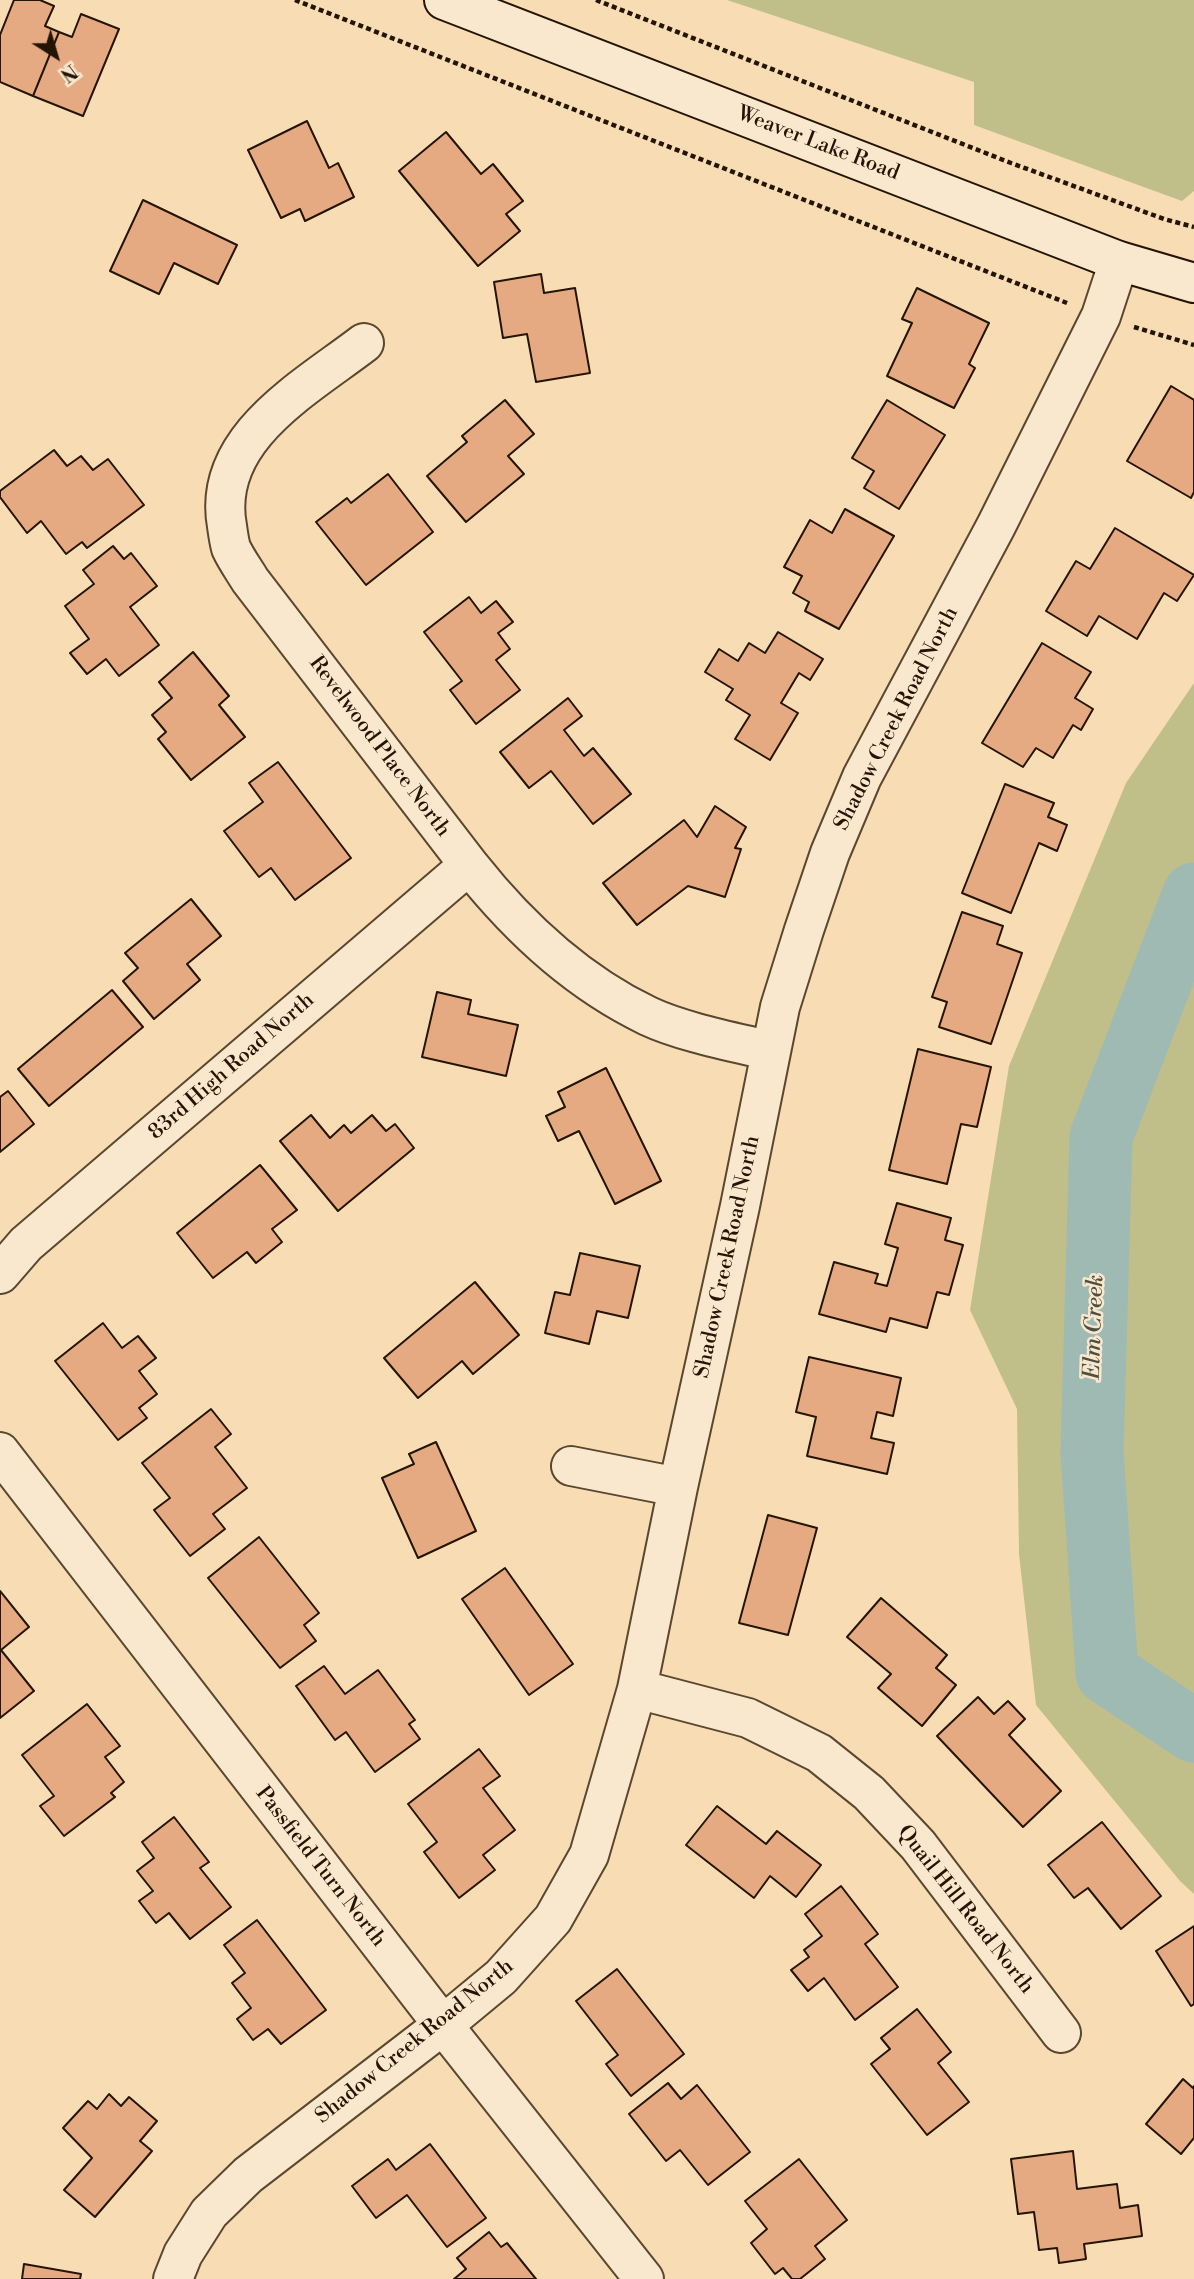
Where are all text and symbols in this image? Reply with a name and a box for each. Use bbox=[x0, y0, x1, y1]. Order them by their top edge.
north arrow bbox=[21, 21, 91, 91]
text: N bbox=[55, 59, 82, 87]
street label: Weaver Lake Road bbox=[733, 101, 903, 187]
street label: Shadow Creek Road North bbox=[830, 603, 964, 835]
street label: Revelwood Place North bbox=[303, 652, 455, 842]
street label: 83rd High Road North bbox=[144, 988, 320, 1146]
street label: Shadow Creek Road North bbox=[690, 1133, 766, 1381]
water label: Elm Creek bbox=[1079, 1274, 1111, 1380]
street label: Passfield Turn North bbox=[250, 1782, 390, 1952]
street label: Quail Hill Road North bbox=[891, 1821, 1039, 1999]
street label: Shadow Creek Road North bbox=[311, 1954, 519, 2130]

